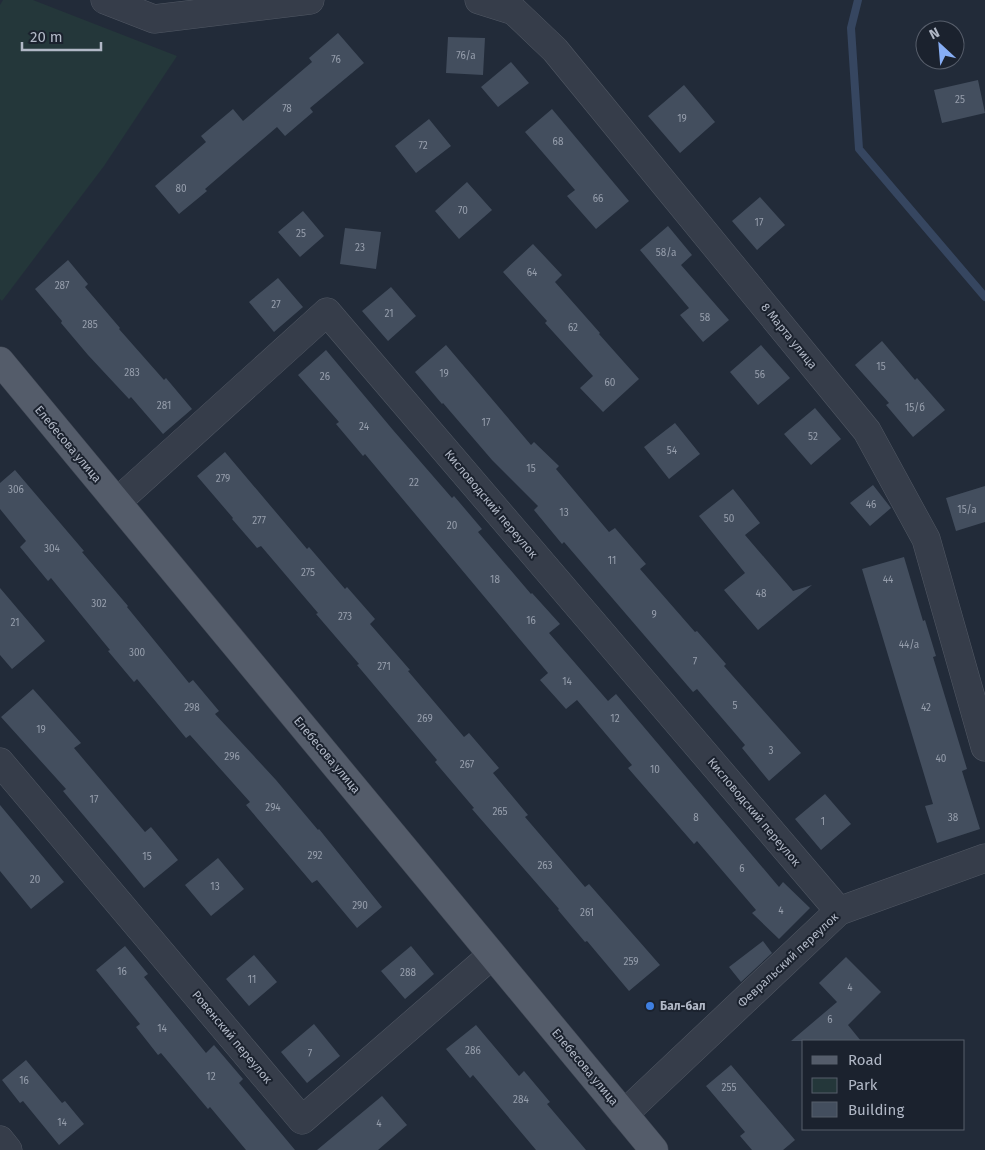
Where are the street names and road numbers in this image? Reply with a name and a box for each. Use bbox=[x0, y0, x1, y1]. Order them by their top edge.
street label: 8 Марта улица bbox=[758, 300, 820, 372]
street label: Елебесова улица bbox=[32, 403, 104, 485]
street label: Кисловодский переулок bbox=[442, 447, 541, 562]
street label: Елебесова улица bbox=[291, 714, 363, 796]
street label: Кисловодский переулок bbox=[705, 755, 804, 870]
street label: Февральский переулок bbox=[735, 909, 842, 1010]
street label: Ровенский переулок bbox=[189, 988, 275, 1087]
street label: Елебесова улица bbox=[549, 1026, 621, 1108]

